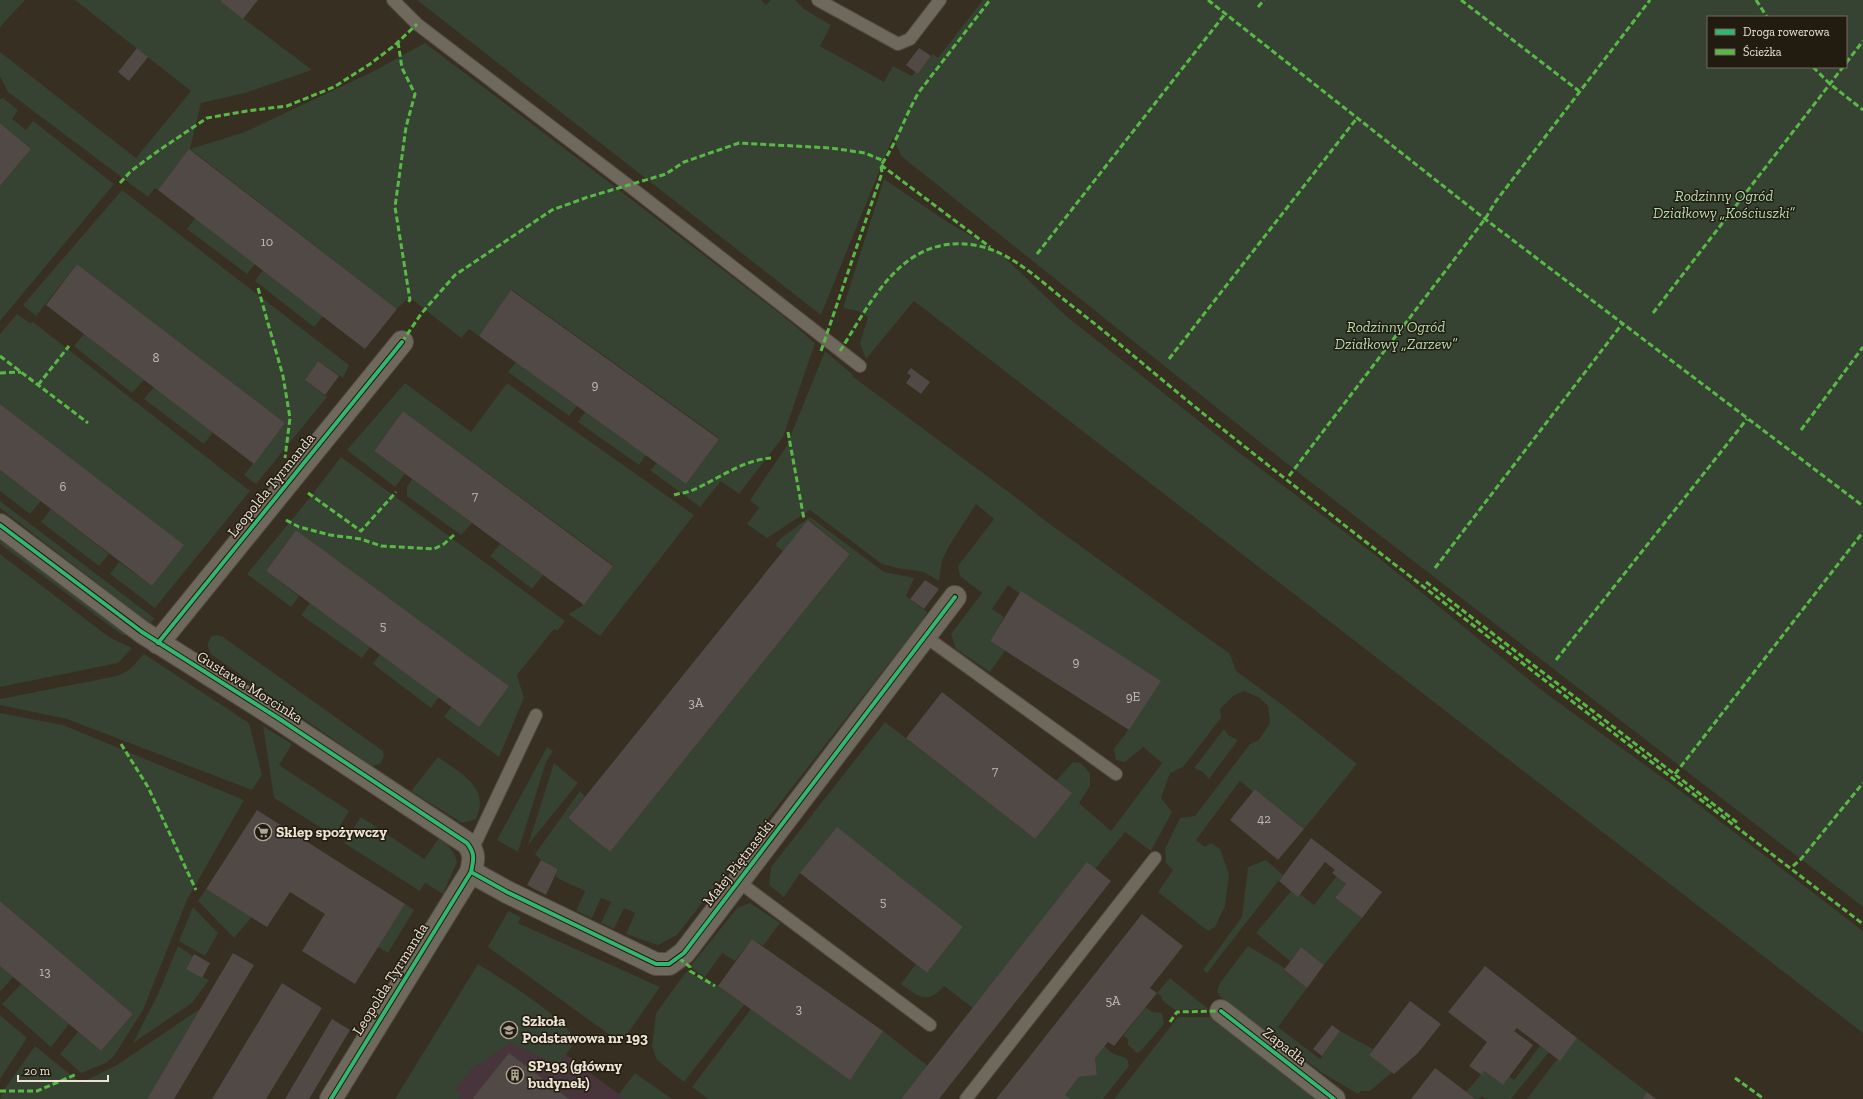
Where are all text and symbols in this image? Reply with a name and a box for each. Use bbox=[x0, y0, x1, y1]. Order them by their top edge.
legend bbox=[1707, 16, 1847, 68]
text: Droga rowerowa bbox=[1743, 25, 1830, 39]
text: Ścieżka bbox=[1743, 44, 1782, 59]
park label: Rodzinny Ogród Działkowy „Kościuszki” bbox=[1653, 187, 1796, 222]
house number: 10 bbox=[261, 234, 273, 249]
park label: Rodzinny Ogród Działkowy „Zarzew” bbox=[1335, 318, 1458, 353]
house number: 8 bbox=[153, 350, 160, 365]
house number: 9 bbox=[592, 377, 599, 392]
street label: Leopolda Tyrmanda bbox=[224, 429, 318, 541]
house number: 6 bbox=[60, 479, 67, 494]
house number: 7 bbox=[472, 488, 478, 503]
house number: 5 bbox=[380, 618, 387, 633]
street label: Gustawa Morcinka bbox=[194, 647, 306, 727]
house number: 9 bbox=[1073, 654, 1080, 669]
house number: 9E bbox=[1126, 689, 1141, 704]
house number: 3A bbox=[689, 695, 704, 710]
house number: 7 bbox=[992, 763, 998, 778]
house number: 42 bbox=[1257, 811, 1271, 826]
street label: Małej Piętnastki bbox=[699, 816, 777, 910]
supermarket icon: Sklep spożywczy bbox=[253, 822, 273, 842]
place label: Sklep spożywczy bbox=[276, 823, 387, 841]
house number: 5 bbox=[880, 894, 887, 909]
street label: Leopolda Tyrmanda bbox=[348, 920, 432, 1038]
house number: 13 bbox=[39, 964, 51, 979]
house number: 5A bbox=[1105, 993, 1121, 1008]
house number: 3 bbox=[796, 1001, 802, 1016]
place label: Szkoła Podstawowa nr 193 bbox=[522, 1012, 648, 1047]
school or university icon: Szkoła Podstawowa nr 193 bbox=[499, 1020, 519, 1040]
street label: Zapadła bbox=[1259, 1023, 1311, 1069]
scale bar bbox=[18, 1057, 108, 1083]
place label: SP193 (główny budynek) bbox=[527, 1057, 622, 1092]
text: 20 m bbox=[24, 1064, 51, 1078]
building icon: SP193 (główny budynek) bbox=[505, 1065, 525, 1085]

